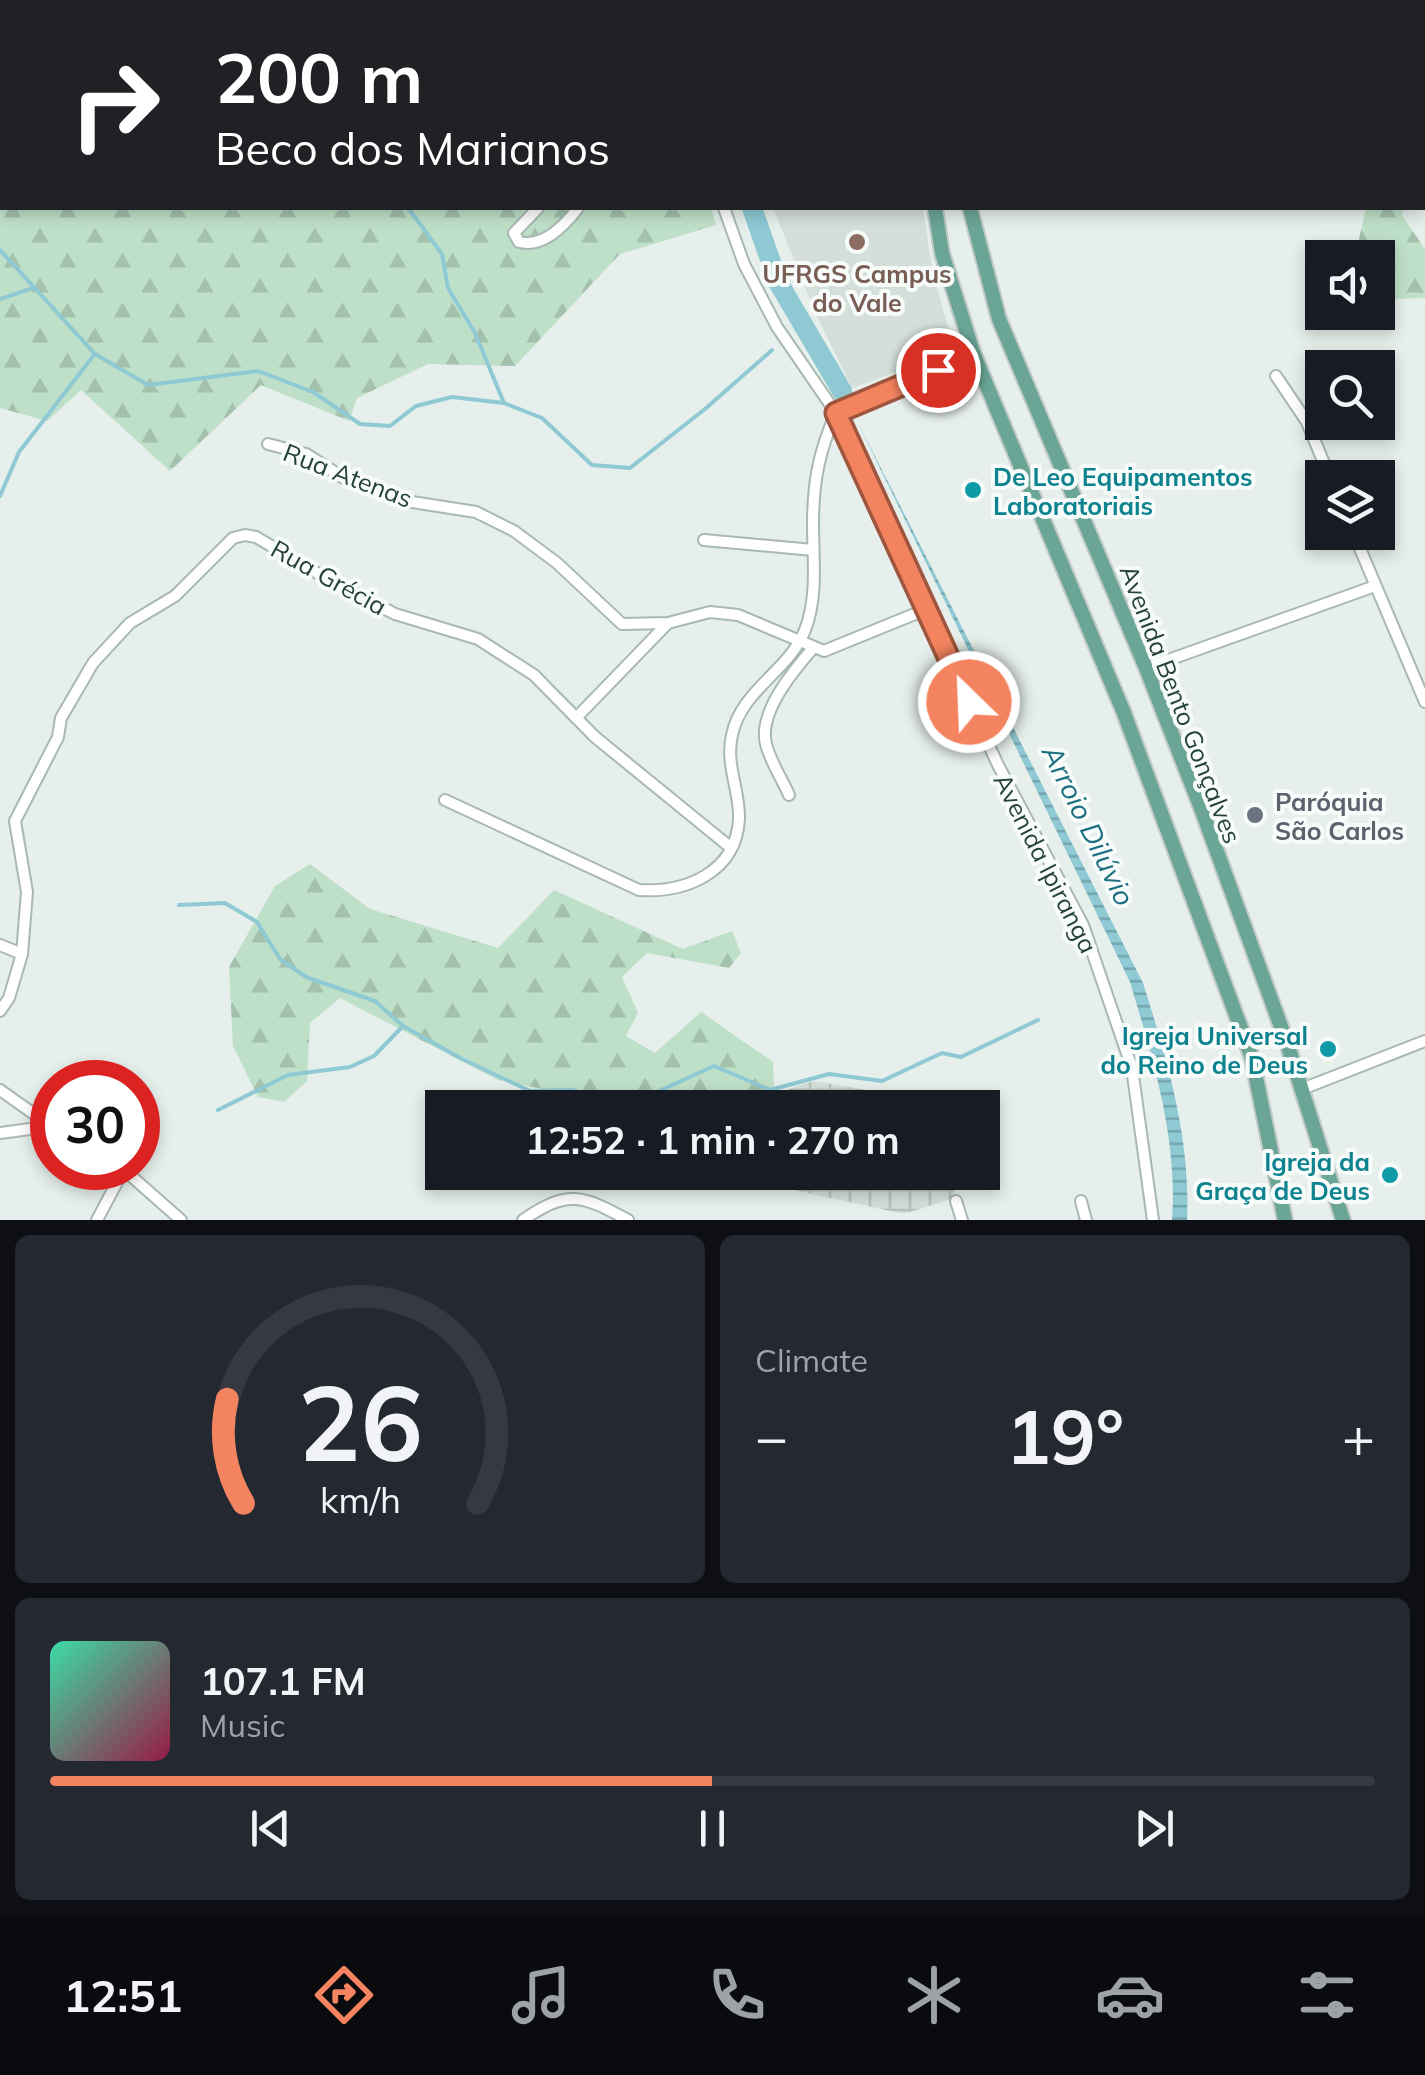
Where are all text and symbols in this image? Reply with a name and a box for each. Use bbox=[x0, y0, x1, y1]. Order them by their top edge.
text: 200 m bbox=[215, 33, 423, 121]
icon: right bbox=[50, 40, 180, 170]
text: Beco dos Marianos bbox=[215, 120, 610, 176]
marker: UFRGS Campus do Vale bbox=[846, 231, 868, 253]
map controls bbox=[1305, 240, 1395, 550]
button: sound bbox=[1305, 240, 1395, 330]
place label: UFRGS Campus do Vale bbox=[762, 258, 952, 318]
pin bbox=[896, 328, 981, 413]
icon: arrive bbox=[911, 343, 966, 398]
button: search bbox=[1305, 350, 1395, 440]
street label: Rua Atenas bbox=[279, 436, 417, 514]
button: layers bbox=[1305, 460, 1395, 550]
place label: De Leo Equipamentos Laboratoriais bbox=[993, 461, 1252, 521]
marker: De Leo Equipamentos Laboratoriais bbox=[962, 479, 984, 501]
street label: Rua Grécia bbox=[266, 533, 392, 621]
street label: Avenida Bento Gonçalves bbox=[1114, 560, 1248, 848]
position arrow bbox=[917, 650, 1021, 754]
water label: Arroio Dilúvio bbox=[1035, 738, 1143, 911]
street label: Avenida Ipiranga bbox=[987, 768, 1105, 958]
place label: Paróquia São Carlos bbox=[1275, 786, 1404, 846]
marker: Paróquia São Carlos bbox=[1244, 804, 1266, 826]
place label: Igreja Universal do Reino de Deus bbox=[1100, 1020, 1308, 1080]
marker: Igreja Universal do Reino de Deus bbox=[1317, 1038, 1339, 1060]
speed limit sign: 30 bbox=[30, 1060, 160, 1190]
text: 12:52 · 1 min · 270 m bbox=[525, 1116, 900, 1164]
place label: Igreja da Graça de Deus bbox=[1195, 1146, 1370, 1206]
marker: Igreja da Graça de Deus bbox=[1379, 1164, 1401, 1186]
text: Climate bbox=[755, 1340, 868, 1380]
text: 26 bbox=[298, 1356, 422, 1487]
text: 19° bbox=[1006, 1389, 1124, 1483]
text: − bbox=[755, 1402, 788, 1471]
text: + bbox=[1342, 1402, 1375, 1471]
text: km/h bbox=[320, 1477, 400, 1522]
text: 107.1 FM bbox=[200, 1657, 366, 1705]
text: Music bbox=[200, 1705, 285, 1745]
icon: previous bbox=[243, 1801, 298, 1856]
icon: pause bbox=[685, 1801, 740, 1856]
icon: next bbox=[1127, 1801, 1182, 1856]
icon: directions bbox=[309, 1960, 379, 2030]
icon: music bbox=[506, 1960, 576, 2030]
icon: phone bbox=[702, 1960, 772, 2030]
icon: climate bbox=[899, 1960, 969, 2030]
icon: car bbox=[1095, 1960, 1165, 2030]
icon: filters bbox=[1292, 1960, 1362, 2030]
text: 12:51 bbox=[63, 1967, 182, 2023]

